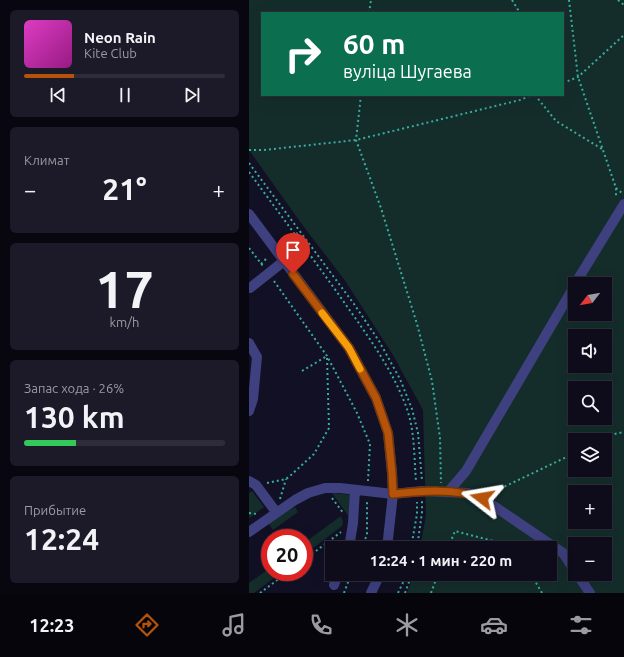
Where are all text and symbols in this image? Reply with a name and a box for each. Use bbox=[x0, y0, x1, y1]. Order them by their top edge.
icon: right bbox=[277, 28, 329, 80]
text: 60 m bbox=[343, 28, 405, 59]
text: Neon Rain bbox=[84, 29, 156, 46]
text: Kite Club bbox=[84, 46, 137, 60]
text: вуліца Шугаева bbox=[343, 61, 472, 81]
icon: previous bbox=[47, 84, 69, 106]
icon: pause bbox=[114, 84, 136, 106]
icon: next bbox=[181, 84, 203, 106]
text: Климат bbox=[24, 153, 69, 167]
text: 21° bbox=[102, 172, 147, 206]
text: − bbox=[24, 177, 36, 202]
text: + bbox=[213, 177, 225, 202]
pin bbox=[276, 233, 310, 274]
icon: arrive bbox=[282, 239, 304, 261]
text: 17 bbox=[95, 260, 154, 318]
north arrow bbox=[568, 277, 612, 321]
map controls bbox=[568, 277, 612, 581]
text: km/h bbox=[109, 315, 140, 329]
button: sound bbox=[568, 329, 612, 373]
text: Запас хода · 26% bbox=[24, 381, 124, 395]
button: search bbox=[568, 381, 612, 425]
text: 130 km bbox=[24, 400, 125, 434]
button: layers bbox=[568, 433, 612, 477]
position arrow bbox=[461, 477, 503, 519]
button: + bbox=[568, 485, 612, 529]
text: Прибытие bbox=[24, 503, 86, 517]
text: 12:24 bbox=[24, 522, 99, 556]
speed limit sign: 20 bbox=[261, 529, 313, 581]
button: − bbox=[568, 537, 612, 581]
text: 12:24 · 1 мин · 220 m bbox=[370, 552, 512, 569]
icon: directions bbox=[133, 611, 161, 639]
icon: music bbox=[220, 611, 248, 639]
icon: phone bbox=[307, 611, 335, 639]
icon: climate bbox=[393, 611, 421, 639]
icon: car bbox=[480, 611, 508, 639]
icon: filters bbox=[567, 611, 595, 639]
text: 12:23 bbox=[29, 615, 74, 635]

